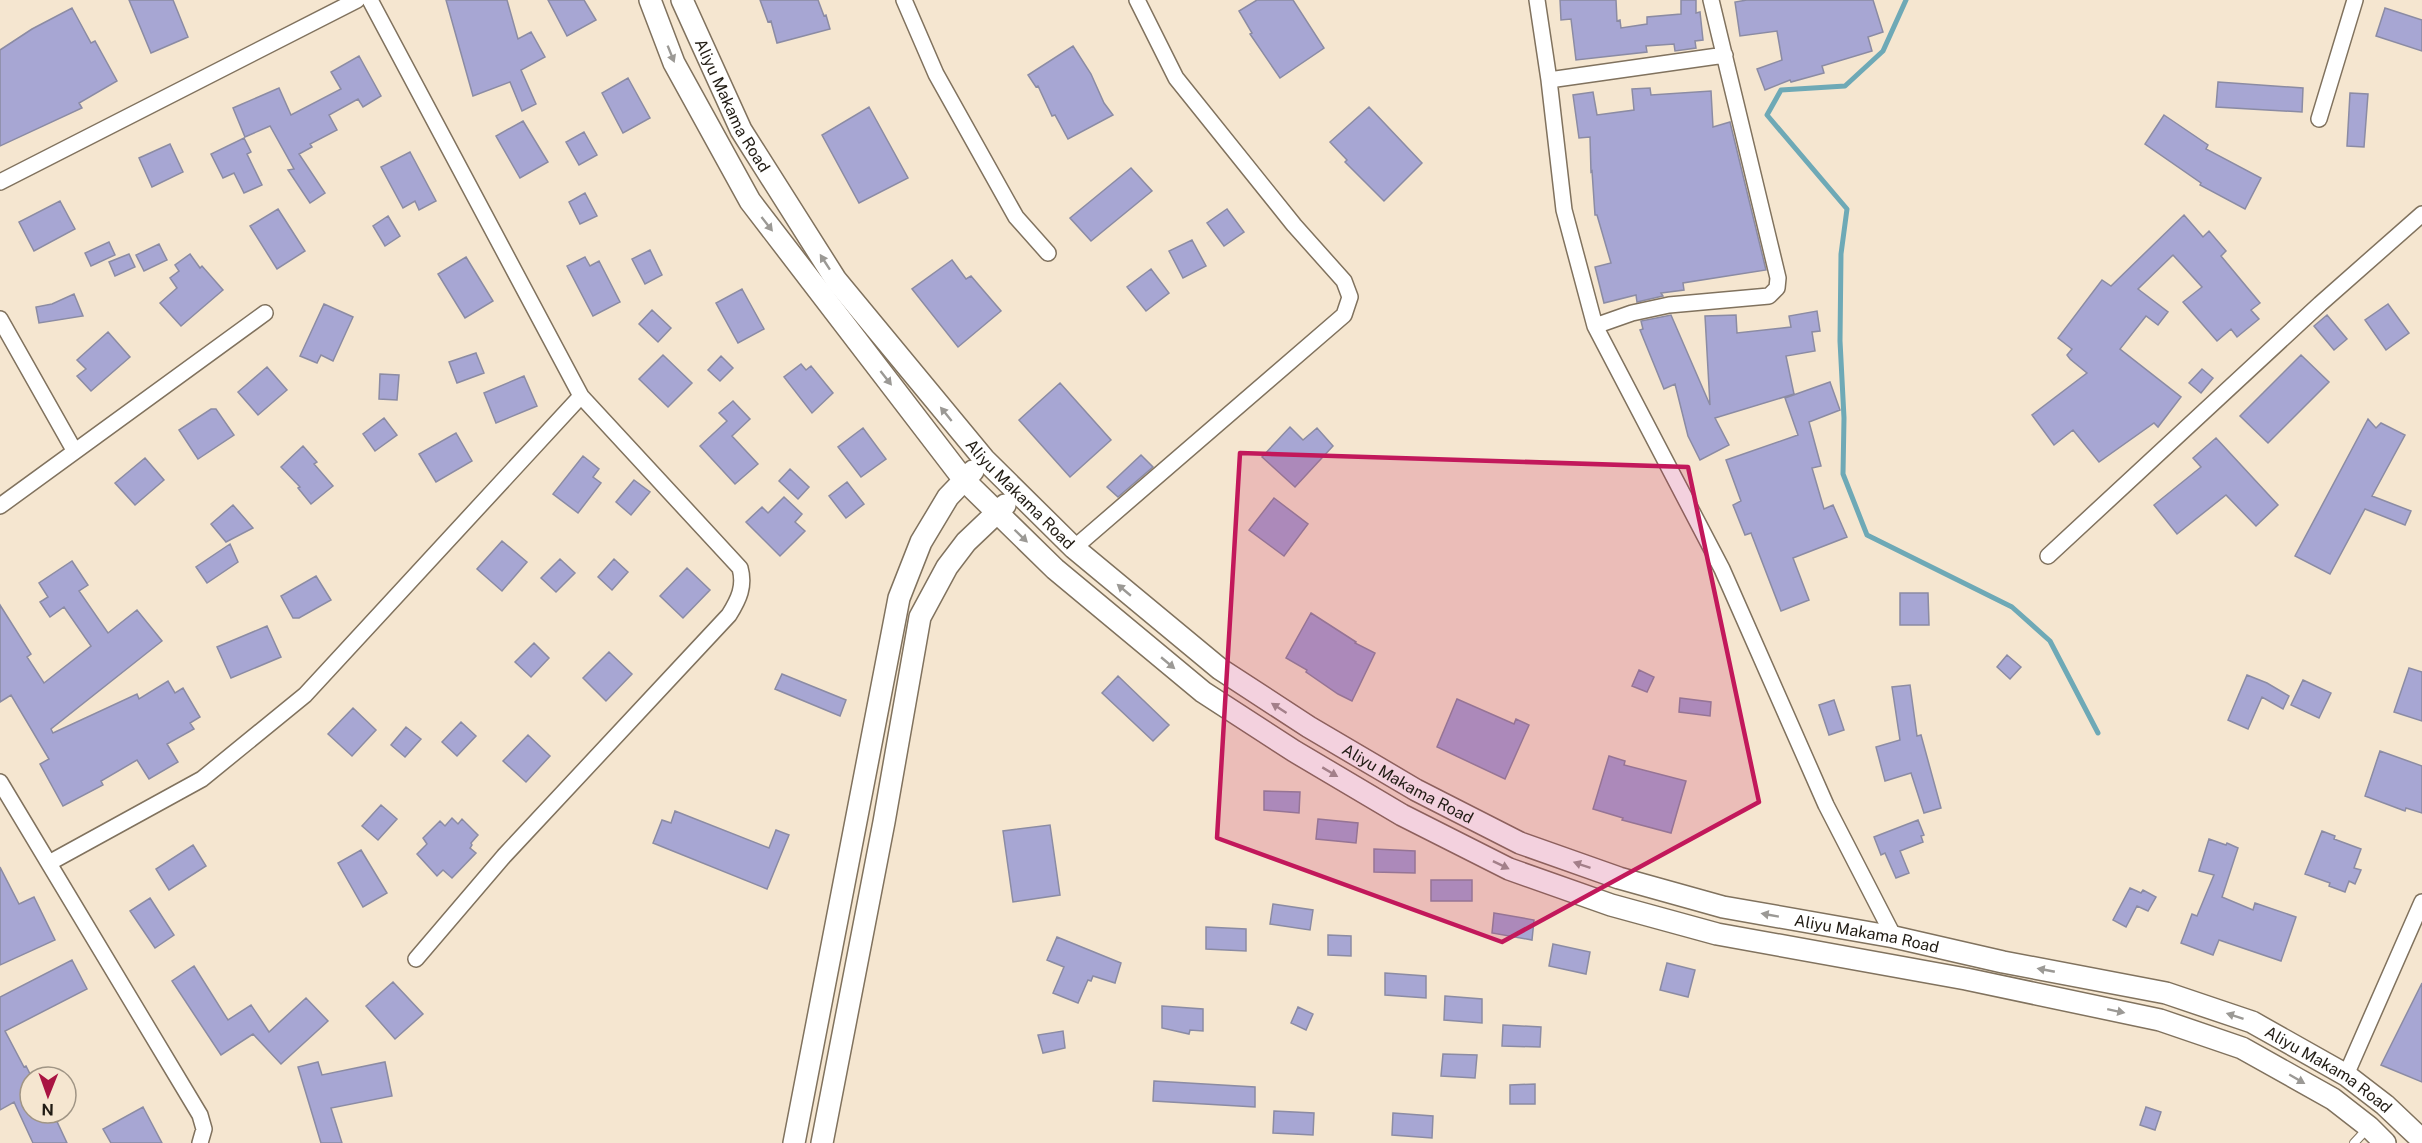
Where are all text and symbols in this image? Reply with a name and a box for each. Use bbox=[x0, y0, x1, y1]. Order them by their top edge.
street label: Aliyu Makama Road bbox=[691, 36, 774, 176]
one-way arrow bbox=[666, 46, 676, 64]
one-way arrow bbox=[761, 215, 773, 231]
one-way arrow bbox=[820, 254, 831, 270]
one-way arrow bbox=[879, 371, 891, 386]
one-way arrow bbox=[940, 406, 953, 422]
street label: Aliyu Makama Road bbox=[962, 435, 1078, 553]
one-way arrow bbox=[1013, 529, 1027, 543]
one-way arrow bbox=[1117, 584, 1132, 597]
one-way arrow bbox=[1160, 657, 1176, 670]
one-way arrow bbox=[1271, 702, 1288, 713]
street label: Aliyu Makama Road bbox=[1339, 740, 1477, 828]
one-way arrow bbox=[1322, 767, 1338, 778]
one-way arrow bbox=[1573, 859, 1591, 869]
one-way arrow bbox=[1492, 860, 1510, 870]
one-way arrow bbox=[1761, 910, 1780, 919]
street label: Aliyu Makama Road bbox=[1793, 911, 1941, 957]
one-way arrow bbox=[2036, 965, 2055, 974]
one-way arrow bbox=[2106, 1007, 2125, 1017]
one-way arrow bbox=[2226, 1011, 2244, 1020]
street label: Aliyu Makama Road bbox=[2261, 1022, 2396, 1117]
north arrow bbox=[18, 1065, 78, 1125]
one-way arrow bbox=[2289, 1074, 2306, 1084]
text: N bbox=[41, 1100, 54, 1119]

